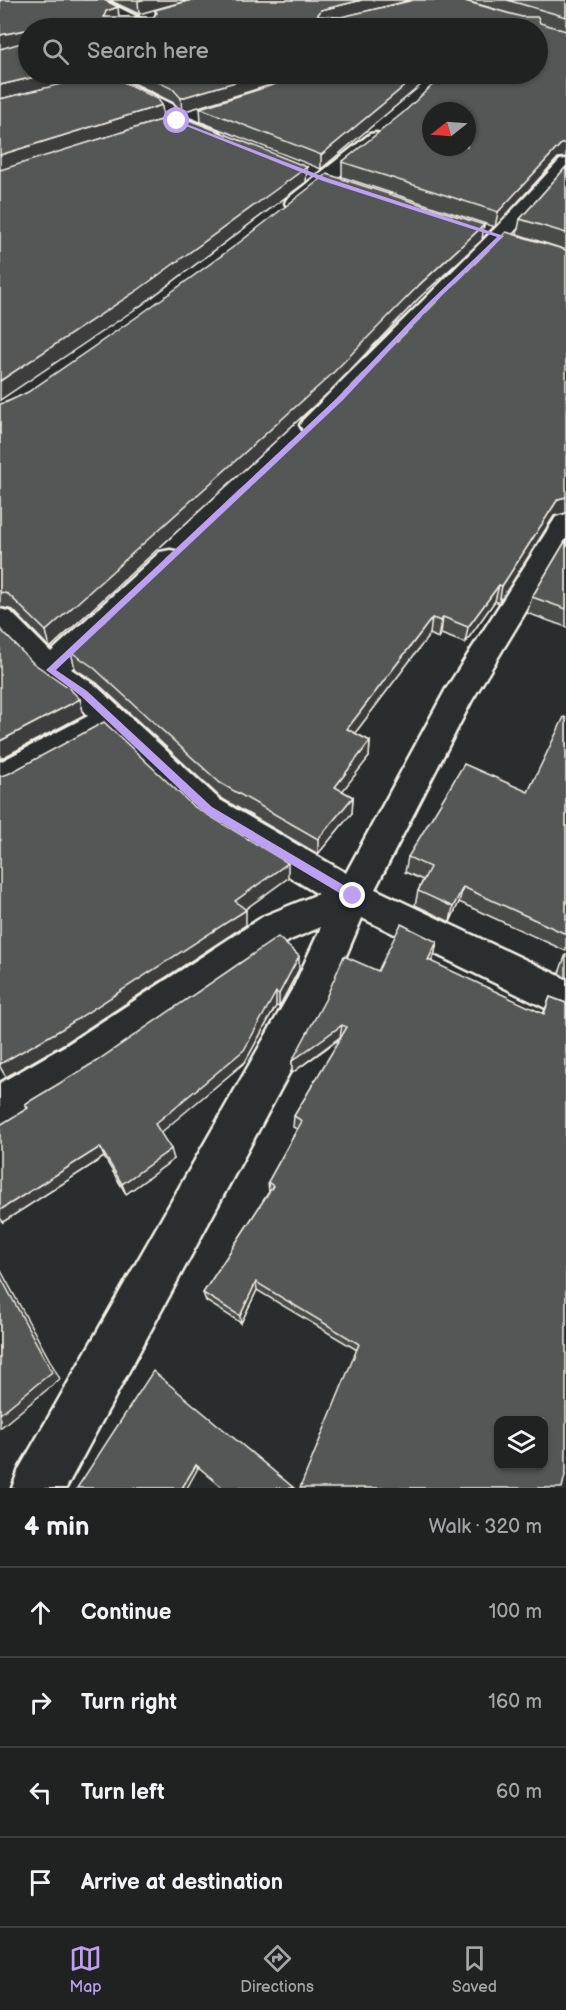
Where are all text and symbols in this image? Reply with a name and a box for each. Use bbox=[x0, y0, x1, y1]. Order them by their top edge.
search box bbox=[18, 18, 548, 84]
icon: search bbox=[39, 35, 72, 68]
text: Search here bbox=[87, 38, 209, 65]
north arrow bbox=[422, 102, 476, 156]
route start bbox=[163, 107, 189, 133]
route end bbox=[339, 882, 365, 908]
map controls bbox=[494, 1416, 548, 1470]
button: layers bbox=[494, 1416, 548, 1470]
text: 4 min bbox=[24, 1512, 89, 1543]
text: Walk · 320 m bbox=[428, 1515, 542, 1539]
icon: ahead bbox=[24, 1596, 57, 1629]
text: Continue bbox=[81, 1599, 171, 1626]
text: 100 m bbox=[489, 1600, 542, 1624]
icon: right bbox=[24, 1686, 57, 1719]
text: Turn right bbox=[81, 1689, 177, 1716]
text: 160 m bbox=[488, 1690, 542, 1714]
icon: left bbox=[24, 1776, 57, 1809]
text: Turn left bbox=[81, 1779, 165, 1806]
text: 60 m bbox=[496, 1780, 542, 1804]
icon: arrive bbox=[24, 1866, 57, 1899]
text: Arrive at destination bbox=[81, 1869, 283, 1896]
tab: Map bbox=[69, 1942, 102, 1997]
tab: Directions bbox=[240, 1942, 314, 1997]
tab: Saved bbox=[452, 1942, 497, 1997]

